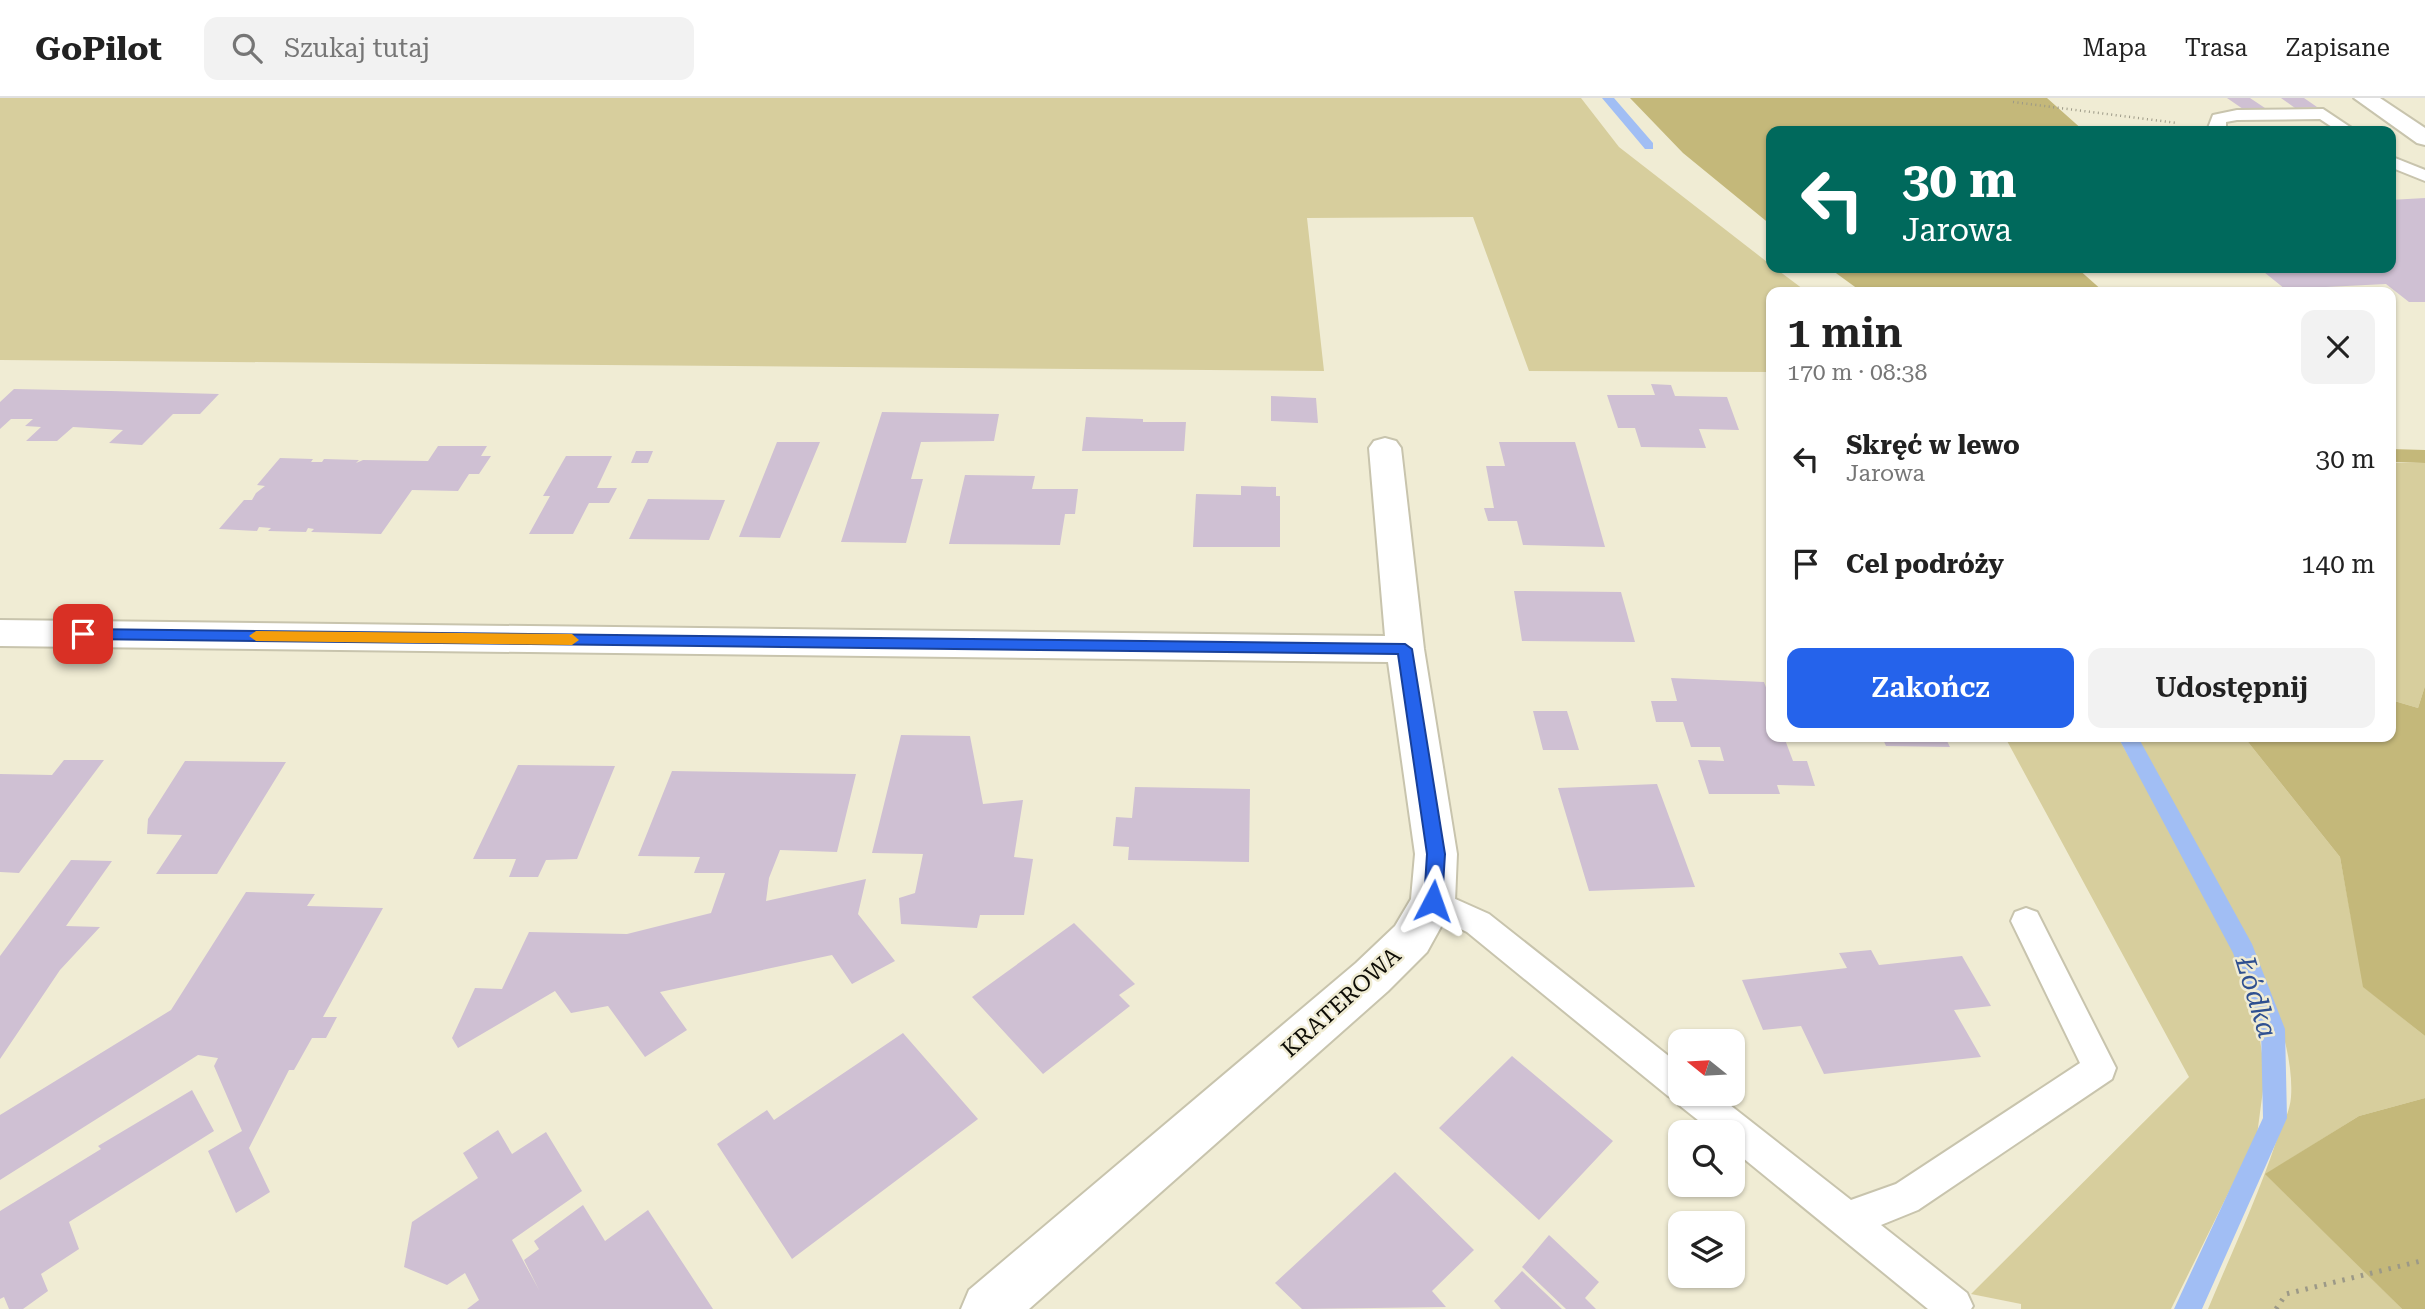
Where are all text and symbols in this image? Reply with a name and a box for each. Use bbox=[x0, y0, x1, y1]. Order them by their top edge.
search box bbox=[204, 17, 694, 80]
text: GoPilot bbox=[35, 29, 162, 68]
icon: search bbox=[228, 29, 266, 67]
text: Szukaj tutaj bbox=[284, 33, 430, 63]
text: Mapa bbox=[2083, 34, 2147, 62]
text: Trasa bbox=[2185, 34, 2247, 62]
text: Zapisane bbox=[2285, 34, 2390, 62]
text: 30 m bbox=[1902, 152, 2017, 209]
icon: left bbox=[1787, 154, 1878, 245]
text: Jarowa bbox=[1902, 211, 2012, 249]
text: 1 min bbox=[1787, 308, 1903, 357]
button: close bbox=[2301, 310, 2375, 384]
text: 170 m · 08:38 bbox=[1787, 359, 1927, 386]
text: Skręć w lewo bbox=[1846, 430, 2020, 460]
icon: left bbox=[1787, 440, 1825, 478]
text: 30 m bbox=[2316, 444, 2375, 474]
text: Jarowa bbox=[1846, 460, 1925, 487]
icon: arrive bbox=[1787, 545, 1825, 583]
text: Cel podróży bbox=[1846, 549, 2004, 579]
text: 140 m bbox=[2301, 549, 2375, 579]
pin bbox=[53, 604, 113, 664]
icon: arrive bbox=[64, 615, 102, 653]
button: Zakończ bbox=[1787, 648, 2074, 728]
button: Udostępnij bbox=[2088, 648, 2375, 728]
position arrow bbox=[1396, 864, 1470, 938]
street label: KRATEROWA bbox=[1276, 942, 1406, 1063]
water label: Łódka bbox=[2228, 951, 2285, 1042]
north arrow bbox=[1668, 1029, 1745, 1106]
map controls bbox=[1668, 1029, 1745, 1288]
button: search bbox=[1668, 1120, 1745, 1197]
button: layers bbox=[1668, 1211, 1745, 1288]

